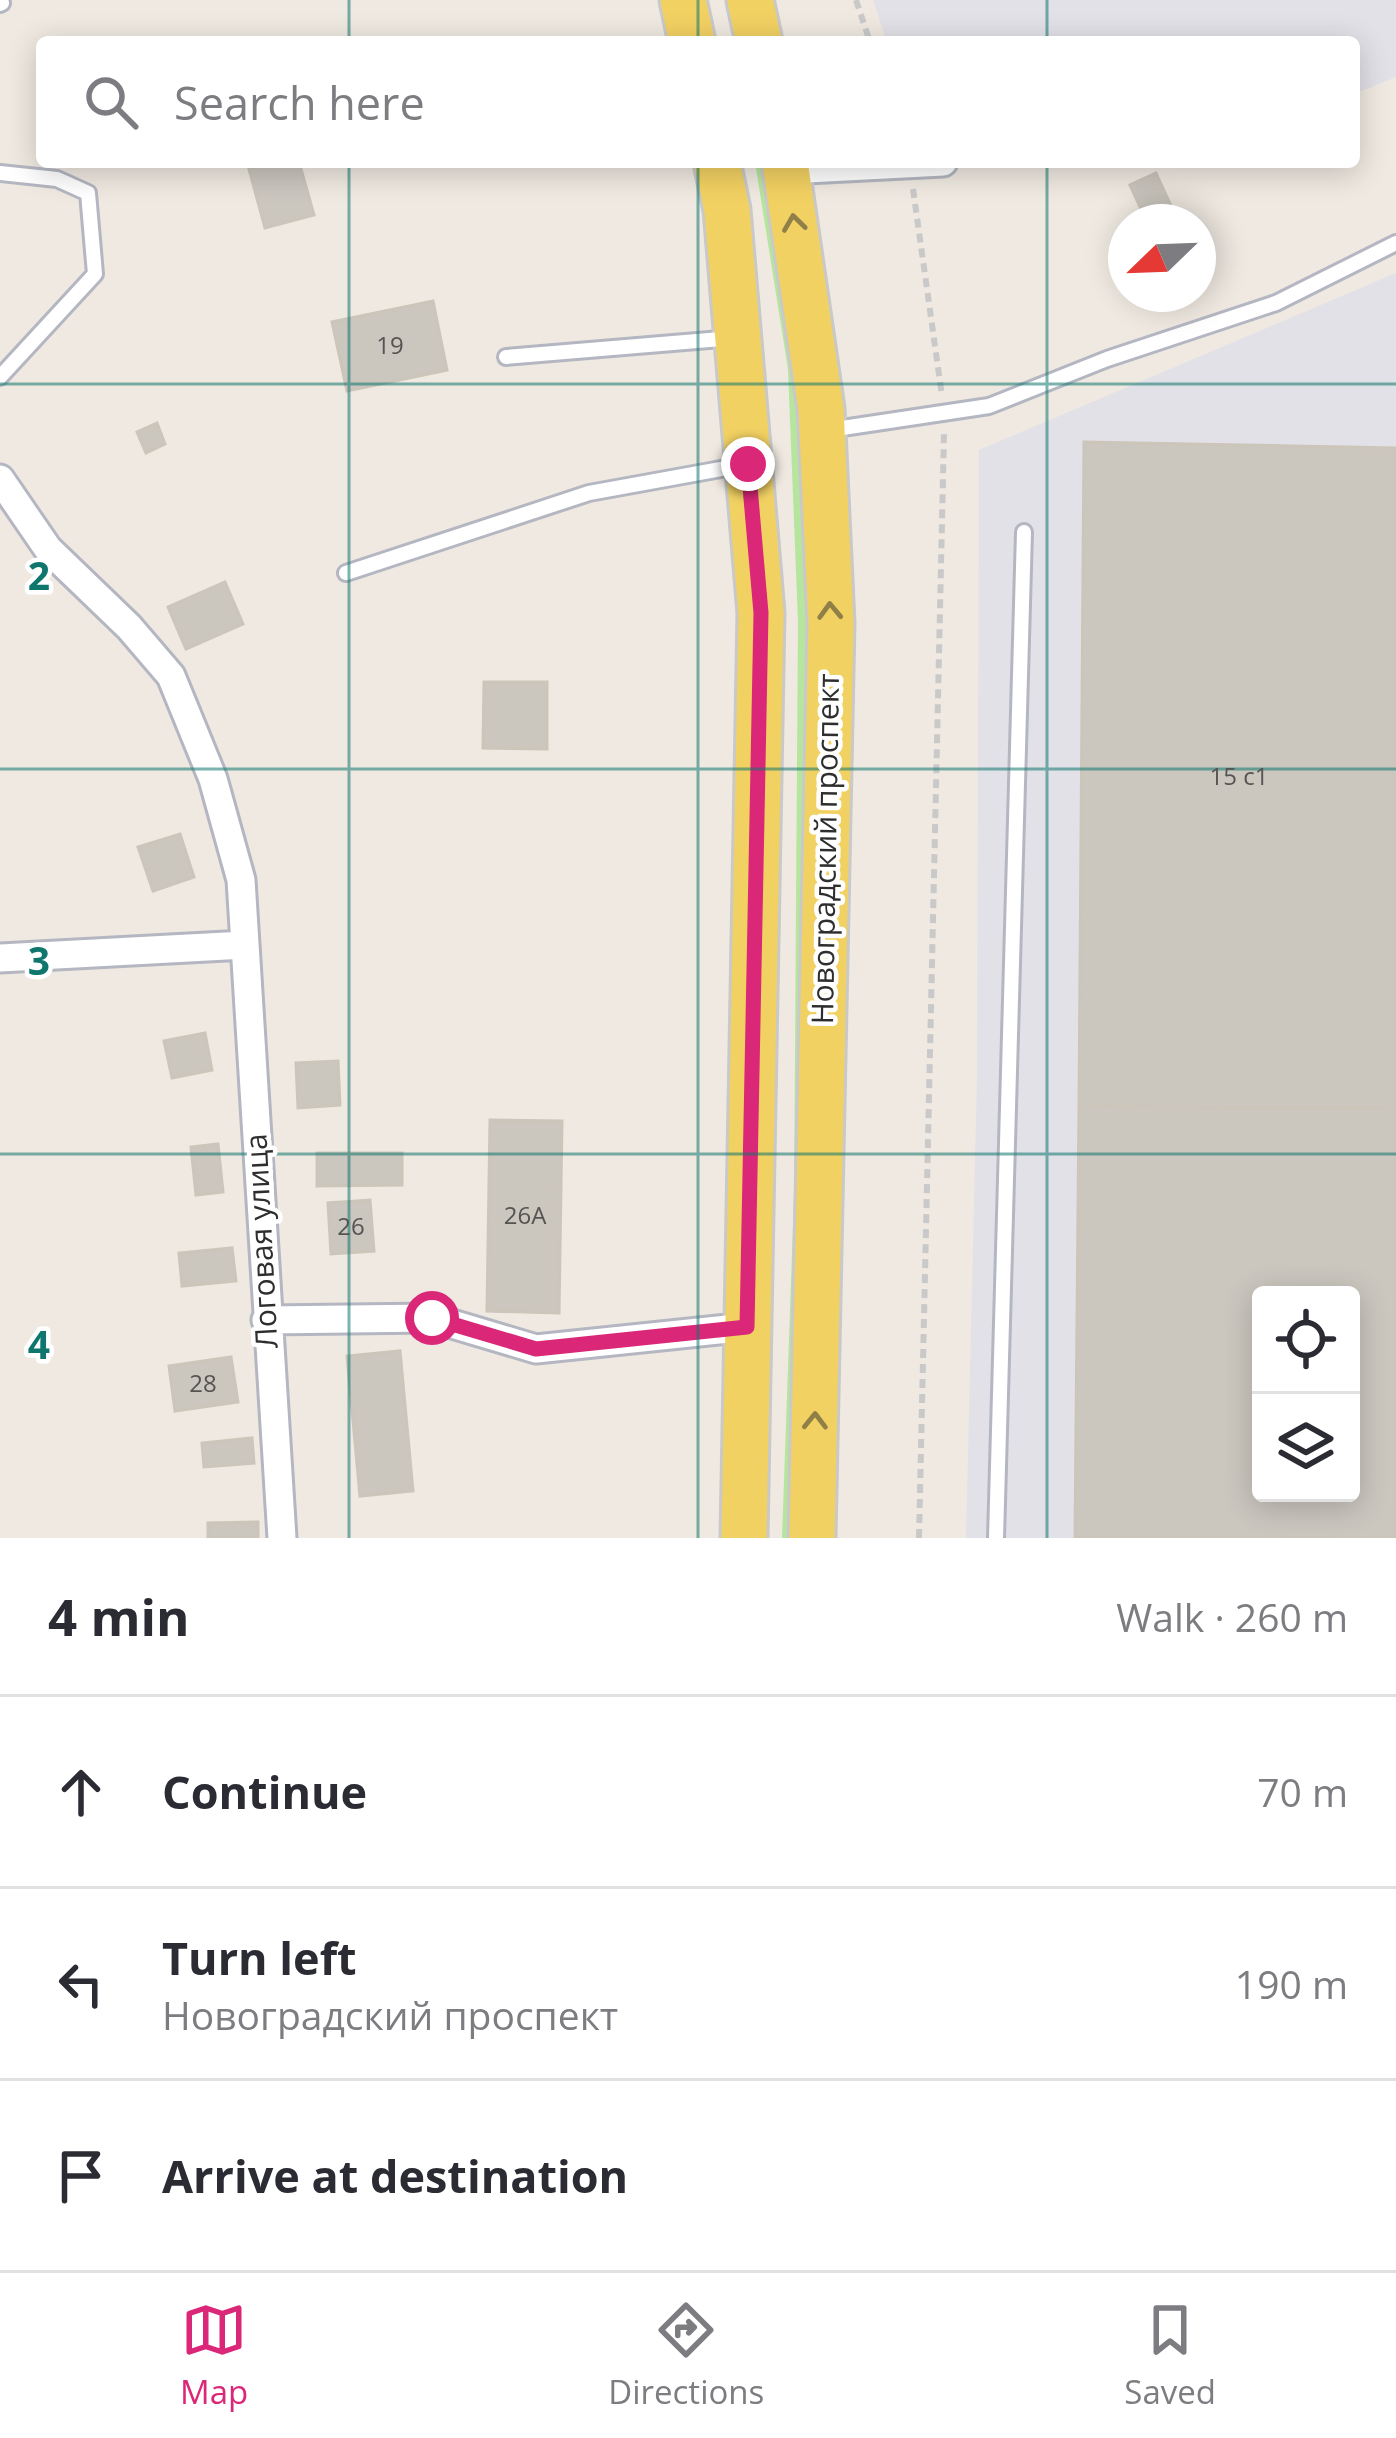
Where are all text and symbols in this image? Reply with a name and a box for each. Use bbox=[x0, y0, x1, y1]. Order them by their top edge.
search box bbox=[36, 36, 1360, 168]
icon: search bbox=[78, 69, 144, 135]
text: Search here bbox=[174, 72, 425, 133]
north arrow bbox=[1108, 204, 1216, 312]
one-way arrow bbox=[782, 214, 808, 233]
house number: 19 bbox=[376, 328, 404, 361]
route end bbox=[721, 437, 775, 491]
text: 2 bbox=[28, 548, 50, 601]
one-way arrow bbox=[817, 601, 843, 620]
street label: Новоградский проспект bbox=[801, 673, 848, 1025]
house number: 15 с1 bbox=[1210, 759, 1268, 792]
text: 3 bbox=[28, 933, 50, 986]
street label: Логовая улица bbox=[234, 1133, 287, 1350]
house number: 26А bbox=[504, 1198, 547, 1231]
house number: 26 bbox=[337, 1209, 365, 1242]
map controls bbox=[1252, 1286, 1360, 1502]
button: locate bbox=[1252, 1286, 1360, 1394]
route start bbox=[405, 1291, 459, 1345]
text: 4 bbox=[28, 1317, 50, 1370]
house number: 28 bbox=[189, 1366, 217, 1399]
button: layers bbox=[1252, 1394, 1360, 1502]
one-way arrow bbox=[801, 1411, 827, 1430]
text: 4 min bbox=[48, 1581, 190, 1651]
text: Walk · 260 m bbox=[1116, 1590, 1348, 1643]
icon: ahead bbox=[48, 1759, 114, 1825]
text: Continue bbox=[162, 1761, 367, 1822]
text: 70 m bbox=[1257, 1765, 1348, 1818]
text: Turn left bbox=[162, 1927, 357, 1988]
icon: left bbox=[48, 1951, 114, 2017]
text: 190 m bbox=[1235, 1957, 1348, 2010]
text: Новоградский проспект bbox=[162, 1988, 618, 2041]
icon: arrive bbox=[48, 2143, 114, 2209]
text: Arrive at destination bbox=[162, 2145, 628, 2206]
tab: Map bbox=[180, 2297, 248, 2414]
tab: Directions bbox=[608, 2297, 764, 2414]
tab: Saved bbox=[1124, 2297, 1216, 2414]

